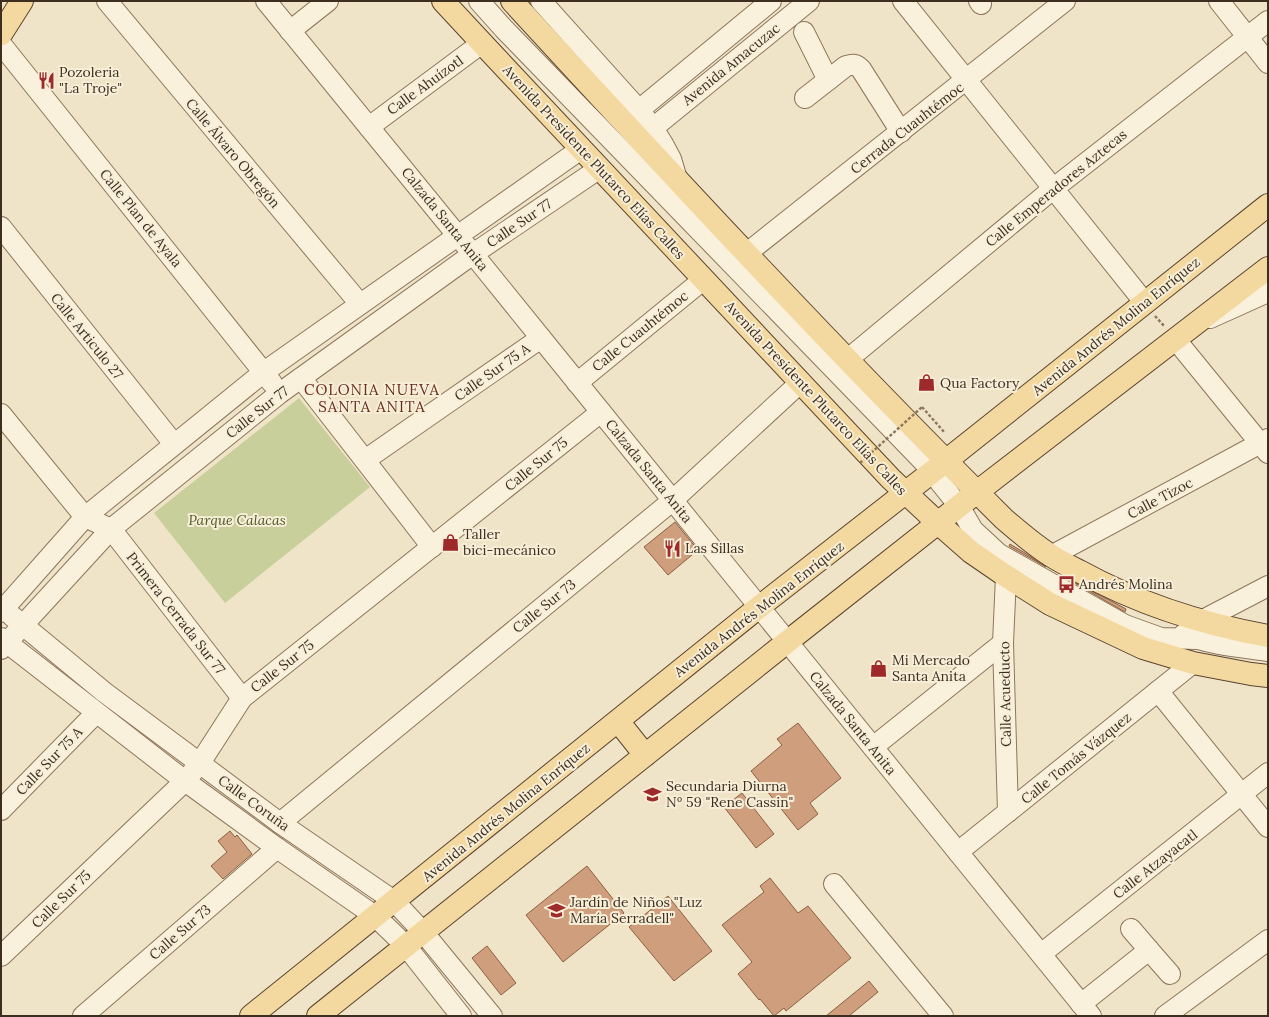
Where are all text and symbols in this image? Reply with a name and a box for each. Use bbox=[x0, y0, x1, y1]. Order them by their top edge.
street label: Avenida Amacuzac bbox=[678, 19, 784, 110]
street label: Calle Ahuízotl bbox=[383, 51, 467, 119]
street label: Avenida Presidente Plutarco Elías Calles bbox=[498, 60, 689, 263]
place label: Pozoleria "La Troje" bbox=[59, 63, 122, 97]
restaurant icon: Pozoleria "La Troje" bbox=[36, 70, 56, 90]
street label: Cerrada Cuauhtémoc bbox=[847, 78, 967, 178]
street label: Calle Álvaro Obregón bbox=[182, 95, 284, 212]
street label: Calle Emperadores Aztecas bbox=[982, 125, 1130, 251]
street label: Calzada Santa Anita bbox=[398, 163, 492, 275]
street label: Calle Plan de Ayala bbox=[96, 165, 186, 271]
street label: Calle Sur 77 bbox=[483, 194, 555, 251]
street label: Avenida Andrés Molina Enríquez bbox=[1028, 253, 1203, 400]
street label: Calle Cuauhtémoc bbox=[588, 287, 692, 375]
street label: Calle Articulo 27 bbox=[47, 289, 128, 383]
street label: Avenida Presidente Plutarco Elías Calles bbox=[720, 296, 911, 499]
street label: Calle Sur 75 A bbox=[451, 339, 534, 405]
shop icon: Qua Factory bbox=[917, 373, 937, 393]
place label: Qua Factory bbox=[940, 374, 1020, 392]
district label: COLONIA NUEVA SANTA ANITA bbox=[304, 380, 440, 416]
street label: Calle Sur 77 bbox=[222, 382, 292, 442]
street label: Calzada Santa Anita bbox=[602, 415, 696, 527]
street label: Calle Sur 75 bbox=[501, 433, 571, 495]
street label: Calle Tizoc bbox=[1124, 473, 1196, 523]
park label: Parque Calacas bbox=[188, 511, 286, 529]
place label: Taller bici-mecánico bbox=[463, 525, 556, 559]
shop icon: Taller bici-mecánico bbox=[440, 532, 460, 552]
street label: Avenida Andrés Molina Enríquez bbox=[670, 537, 848, 682]
restaurant icon: Las Sillas bbox=[662, 538, 682, 558]
place label: Las Sillas bbox=[685, 539, 744, 557]
street label: Primera Cerrada Sur 77 bbox=[123, 548, 230, 678]
bus stop icon: Andrés Molina bbox=[1056, 574, 1076, 594]
street label: Calle Sur 73 bbox=[509, 575, 579, 637]
place label: Andrés Molina bbox=[1078, 575, 1173, 593]
street label: Calle Sur 75 bbox=[247, 636, 317, 696]
street label: Calle Acueducto bbox=[995, 641, 1015, 747]
place label: Mi Mercado Santa Anita bbox=[892, 651, 970, 685]
shop icon: Mi Mercado Santa Anita bbox=[869, 658, 889, 678]
street label: Calzada Santa Anita bbox=[806, 667, 900, 779]
street label: Calle Tomás Vázquez bbox=[1017, 708, 1135, 808]
street label: Calle Sur 75 A bbox=[12, 723, 86, 799]
street label: Avenida Andrés Molina Enríquez bbox=[418, 739, 593, 886]
street label: Calle Coruña bbox=[215, 771, 293, 835]
place label: Secundaria Diurna N° 59 "Rene Cassin" bbox=[666, 777, 793, 811]
school or university icon: Secundaria Diurna N° 59 "Rene Cassin" bbox=[643, 784, 663, 804]
street label: Calle Atzayacatl bbox=[1109, 825, 1201, 903]
street label: Calle Sur 75 bbox=[27, 866, 95, 932]
place label: Jardín de Niños "Luz María Serradell" bbox=[569, 893, 702, 927]
street label: Calle Sur 73 bbox=[145, 900, 215, 964]
school or university icon: Jardín de Niños "Luz María Serradell" bbox=[547, 900, 567, 920]

